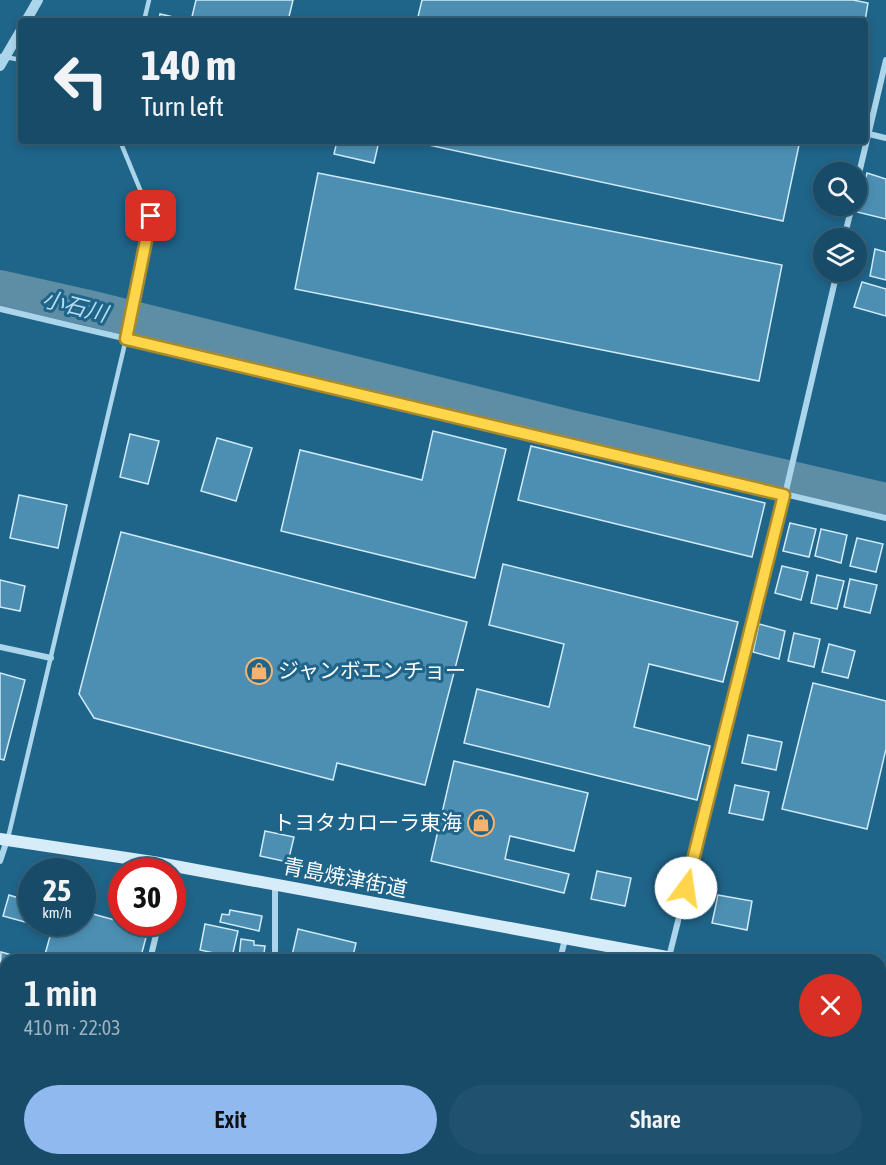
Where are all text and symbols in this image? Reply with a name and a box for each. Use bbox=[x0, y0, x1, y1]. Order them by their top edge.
text: 140 m bbox=[141, 41, 236, 89]
icon: left bbox=[42, 42, 120, 120]
text: Turn left bbox=[141, 91, 224, 122]
map controls bbox=[813, 162, 867, 282]
button: search bbox=[813, 162, 867, 216]
pin bbox=[125, 190, 176, 241]
icon: arrive bbox=[134, 199, 167, 232]
button: layers bbox=[813, 228, 867, 282]
water label: 小石川 bbox=[40, 285, 112, 327]
shop icon: ジャンボエンチョー bbox=[244, 656, 274, 686]
place label: ジャンボエンチョー bbox=[278, 658, 466, 682]
shop icon: トヨタカローラ東海 bbox=[466, 808, 496, 838]
place label: トヨタカローラ東海 bbox=[273, 810, 462, 834]
street label: 青島焼津街道 bbox=[281, 853, 409, 901]
position arrow bbox=[654, 856, 718, 920]
speed limit sign: 30 bbox=[108, 858, 186, 936]
text: 25 bbox=[43, 873, 71, 907]
text: km/h bbox=[42, 904, 72, 921]
text: 1 min bbox=[24, 972, 98, 1014]
button: close bbox=[799, 974, 862, 1037]
text: 410 m · 22:03 bbox=[24, 1016, 121, 1039]
button: Exit bbox=[24, 1085, 437, 1154]
button: Share bbox=[449, 1085, 862, 1154]

